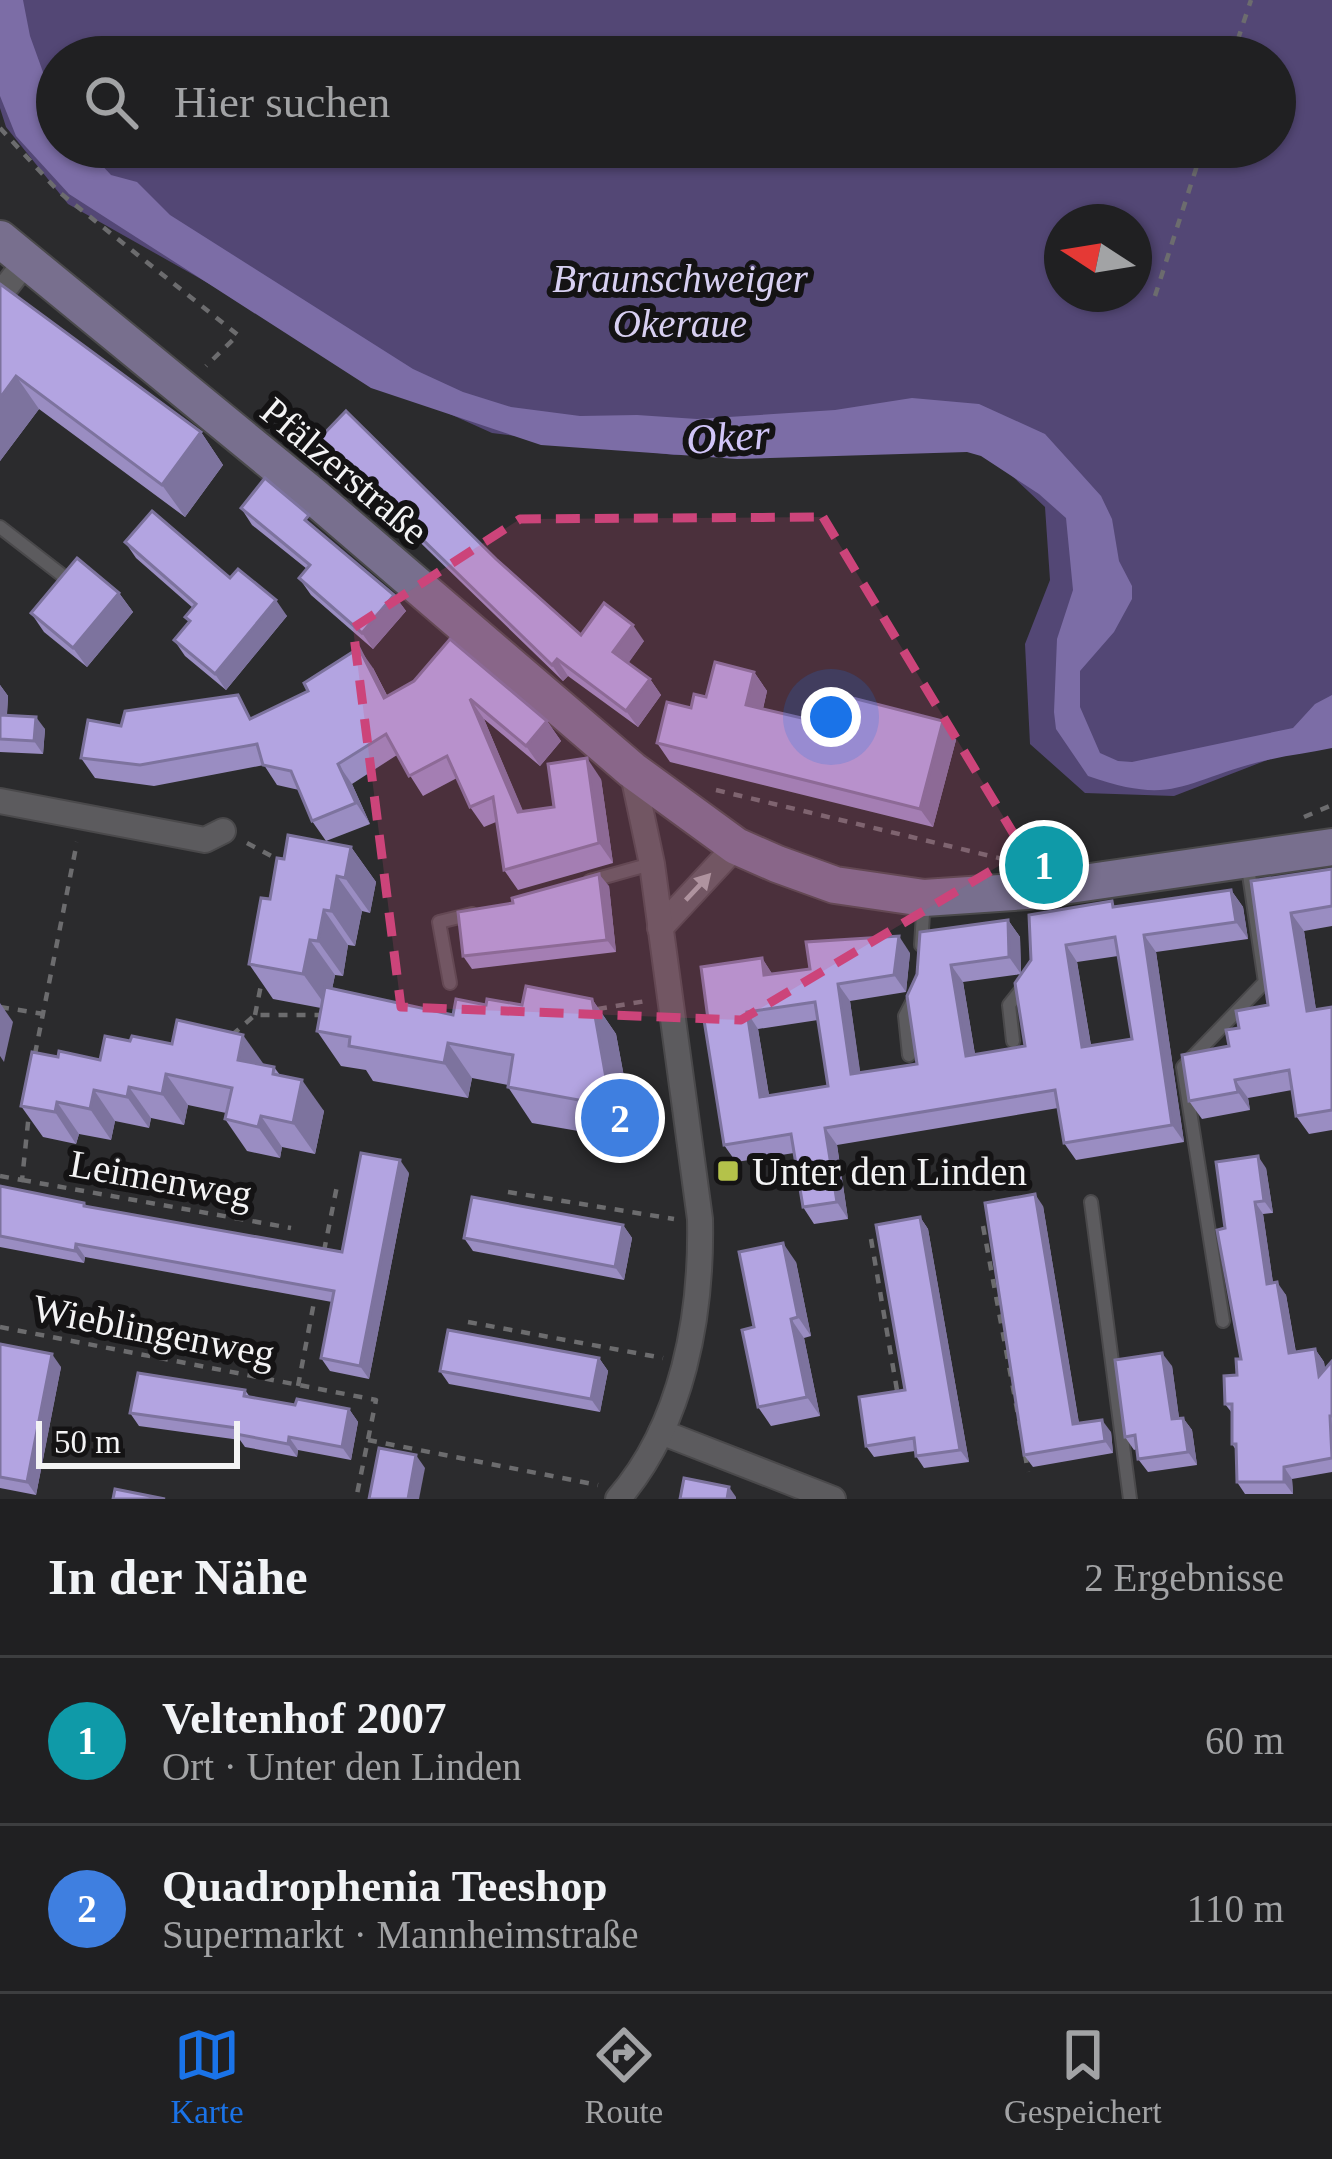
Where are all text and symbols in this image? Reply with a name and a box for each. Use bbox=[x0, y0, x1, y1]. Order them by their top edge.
search box bbox=[36, 36, 1296, 168]
icon: search bbox=[78, 69, 144, 135]
text: Hier suchen bbox=[174, 77, 390, 127]
north arrow bbox=[1044, 204, 1152, 312]
park label: Braunschweiger Okeraue bbox=[552, 257, 809, 345]
street label: Pfälzerstraße bbox=[253, 388, 436, 552]
water label: Oker bbox=[685, 411, 772, 463]
your location bbox=[801, 687, 861, 747]
pin: 1 bbox=[1005, 820, 1083, 910]
one-way arrow bbox=[684, 872, 711, 901]
pin: 2 bbox=[581, 1073, 659, 1163]
street label: Leimenweg bbox=[66, 1141, 255, 1217]
place label: Unter den Linden bbox=[752, 1150, 1027, 1193]
marker: Unter den Linden bbox=[715, 1158, 741, 1184]
street label: Wieblingenweg bbox=[29, 1286, 278, 1376]
scale bar bbox=[36, 1415, 240, 1468]
text: 50 m bbox=[54, 1424, 121, 1460]
text: In der Nähe bbox=[48, 1549, 308, 1605]
text: 2 Ergebnisse bbox=[1084, 1556, 1284, 1599]
text: Veltenhof 2007 bbox=[162, 1693, 447, 1743]
text: 1 bbox=[77, 1719, 97, 1762]
text: 60 m bbox=[1205, 1719, 1284, 1762]
text: Ort · Unter den Linden bbox=[162, 1745, 522, 1788]
text: Quadrophenia Teeshop bbox=[162, 1861, 608, 1911]
text: 2 bbox=[77, 1887, 97, 1930]
text: 110 m bbox=[1187, 1887, 1284, 1930]
text: Supermarkt · Mannheimstraße bbox=[162, 1913, 639, 1956]
tab: Karte bbox=[170, 2022, 244, 2131]
tab: Route bbox=[584, 2022, 663, 2131]
tab: Gespeichert bbox=[1004, 2022, 1162, 2131]

